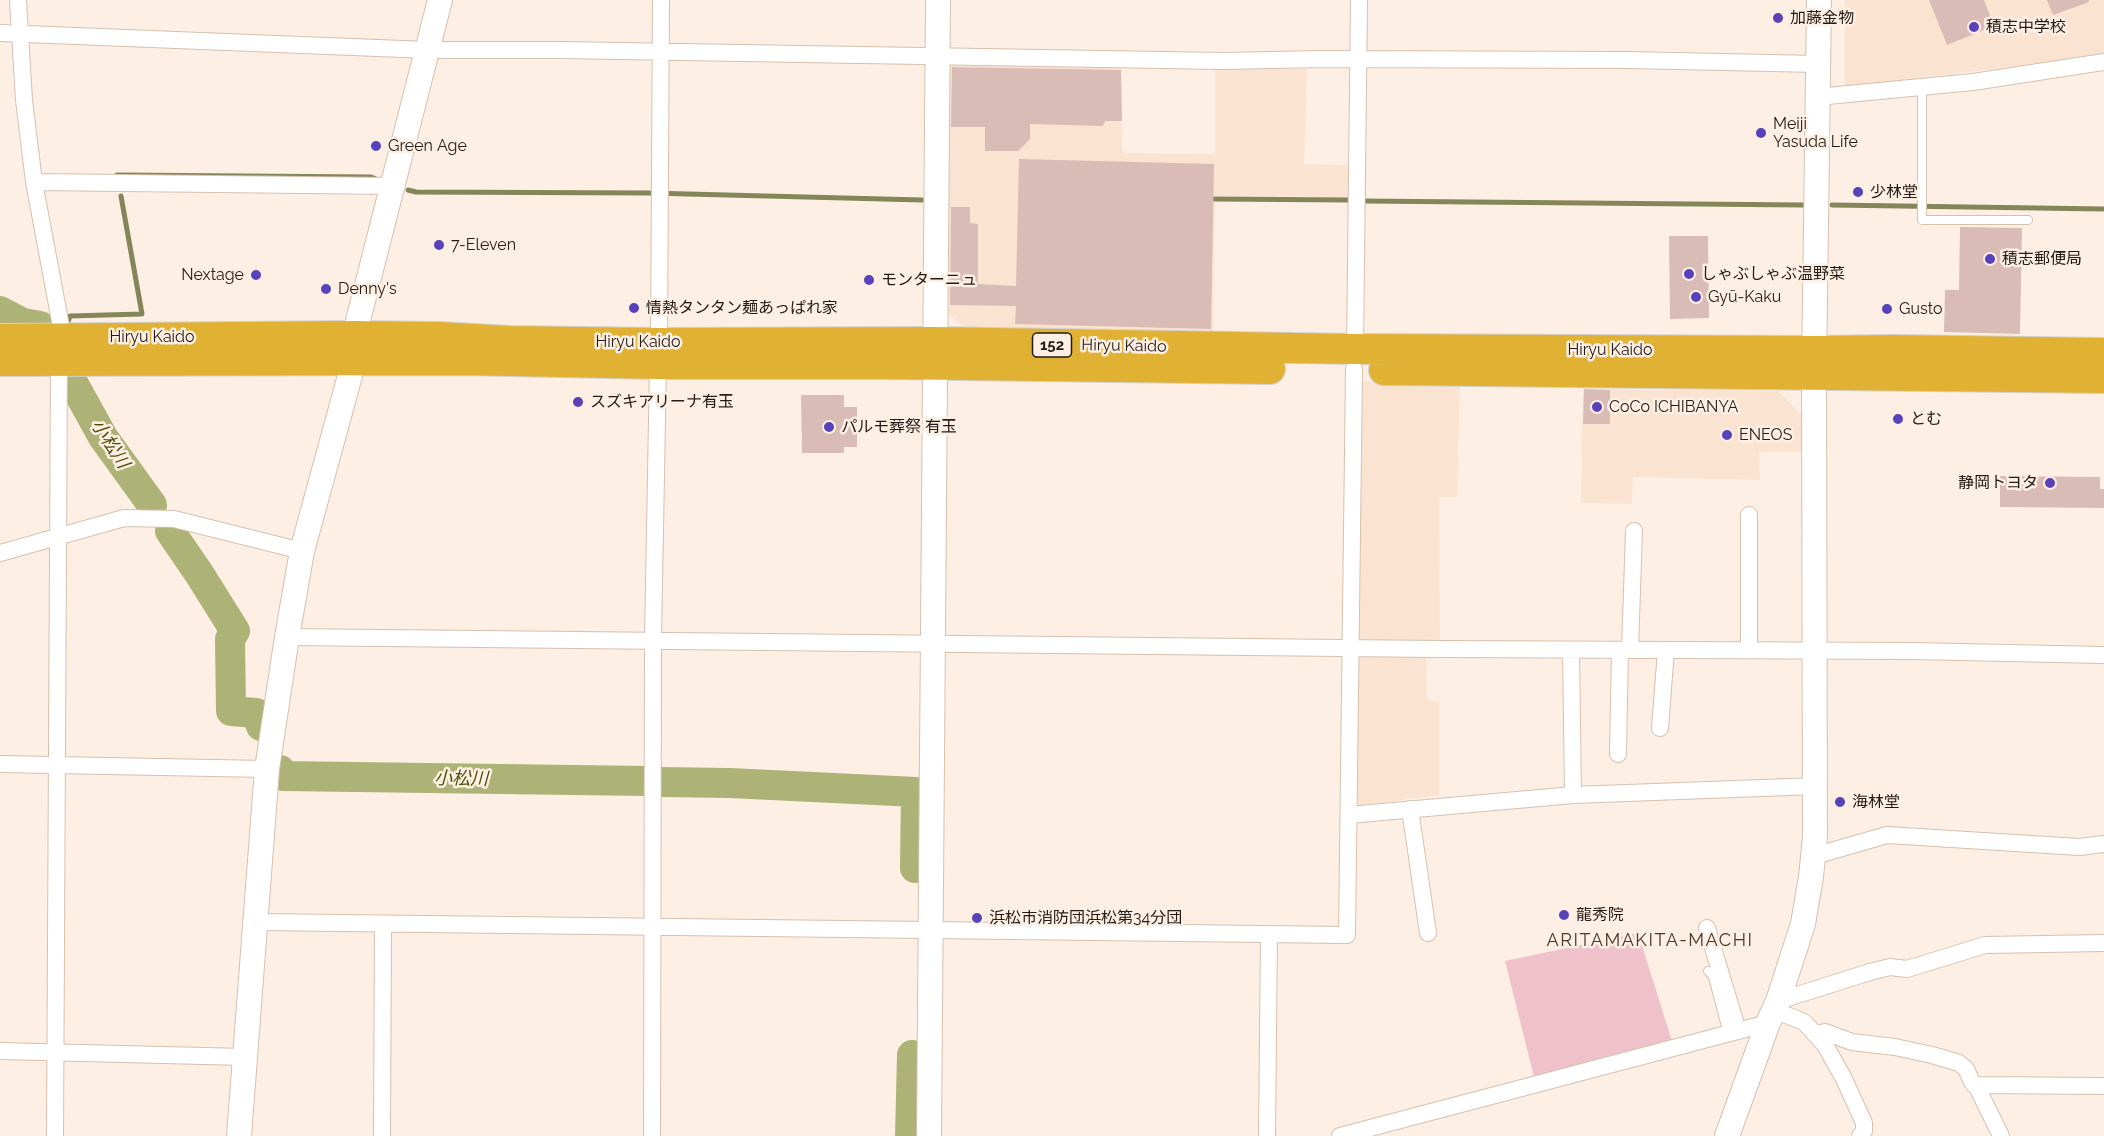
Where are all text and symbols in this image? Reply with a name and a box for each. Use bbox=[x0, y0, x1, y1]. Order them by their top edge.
place label: 加藤金物 bbox=[1790, 8, 1854, 28]
marker: 加藤金物 bbox=[1771, 11, 1785, 25]
place label: 積志中学校 bbox=[1986, 17, 2066, 37]
marker: 積志中学校 bbox=[1967, 20, 1981, 34]
place label: Meiji Yasuda Life bbox=[1773, 114, 1858, 152]
marker: Meiji Yasuda Life bbox=[1754, 126, 1768, 140]
place label: Green Age bbox=[388, 136, 467, 156]
marker: Green Age bbox=[369, 139, 383, 153]
place label: 少林堂 bbox=[1870, 182, 1918, 202]
marker: 少林堂 bbox=[1851, 185, 1865, 199]
place label: 7-Eleven bbox=[451, 235, 516, 255]
marker: 7-Eleven bbox=[432, 238, 446, 252]
place label: 積志郵便局 bbox=[2002, 249, 2082, 269]
marker: 積志郵便局 bbox=[1983, 252, 1997, 266]
place label: しゃぶしゃぶ温野菜 bbox=[1701, 264, 1845, 284]
place label: Nextage bbox=[181, 265, 244, 285]
marker: しゃぶしゃぶ温野菜 bbox=[1682, 267, 1696, 281]
marker: Nextage bbox=[249, 268, 263, 282]
place label: モンターニュ bbox=[881, 270, 977, 290]
marker: モンターニュ bbox=[862, 273, 876, 287]
place label: Denny's bbox=[338, 279, 397, 299]
marker: Denny's bbox=[319, 282, 333, 296]
place label: Gyū-Kaku bbox=[1708, 287, 1781, 307]
marker: Gyū-Kaku bbox=[1689, 290, 1703, 304]
place label: 情熱タンタン麺あっぱれ家 bbox=[646, 298, 838, 318]
place label: Gusto bbox=[1899, 299, 1942, 319]
marker: 情熱タンタン麺あっぱれ家 bbox=[627, 301, 641, 315]
marker: Gusto bbox=[1880, 302, 1894, 316]
street label: Hiryu Kaido bbox=[109, 327, 195, 347]
street label: Hiryu Kaido bbox=[595, 332, 681, 352]
road number: 152 bbox=[1032, 333, 1072, 357]
street label: Hiryu Kaido bbox=[1081, 336, 1167, 356]
street label: Hiryu Kaido bbox=[1567, 340, 1653, 360]
place label: スズキアリーナ有玉 bbox=[590, 392, 734, 412]
marker: スズキアリーナ有玉 bbox=[571, 395, 585, 409]
place label: CoCo ICHIBANYA bbox=[1609, 397, 1738, 417]
marker: CoCo ICHIBANYA bbox=[1590, 400, 1604, 414]
place label: とむ bbox=[1910, 409, 1942, 429]
marker: とむ bbox=[1891, 412, 1905, 426]
water label: 小松川 bbox=[86, 415, 134, 473]
place label: パルモ葬祭 有玉 bbox=[841, 417, 957, 437]
marker: パルモ葬祭 有玉 bbox=[822, 420, 836, 434]
place label: ENEOS bbox=[1739, 425, 1792, 445]
marker: ENEOS bbox=[1720, 428, 1734, 442]
place label: 静岡トヨタ bbox=[1958, 473, 2038, 493]
marker: 静岡トヨタ bbox=[2043, 476, 2057, 490]
water label: 小松川 bbox=[434, 768, 488, 790]
place label: 海林堂 bbox=[1852, 792, 1900, 812]
marker: 海林堂 bbox=[1833, 795, 1847, 809]
place label: 龍秀院 bbox=[1576, 905, 1624, 925]
place label: 浜松市消防団浜松第34分団 bbox=[989, 908, 1182, 928]
marker: 龍秀院 bbox=[1557, 908, 1571, 922]
marker: 浜松市消防団浜松第34分団 bbox=[970, 911, 984, 925]
district label: ARITAMAKITA-MACHI bbox=[1547, 930, 1753, 952]

